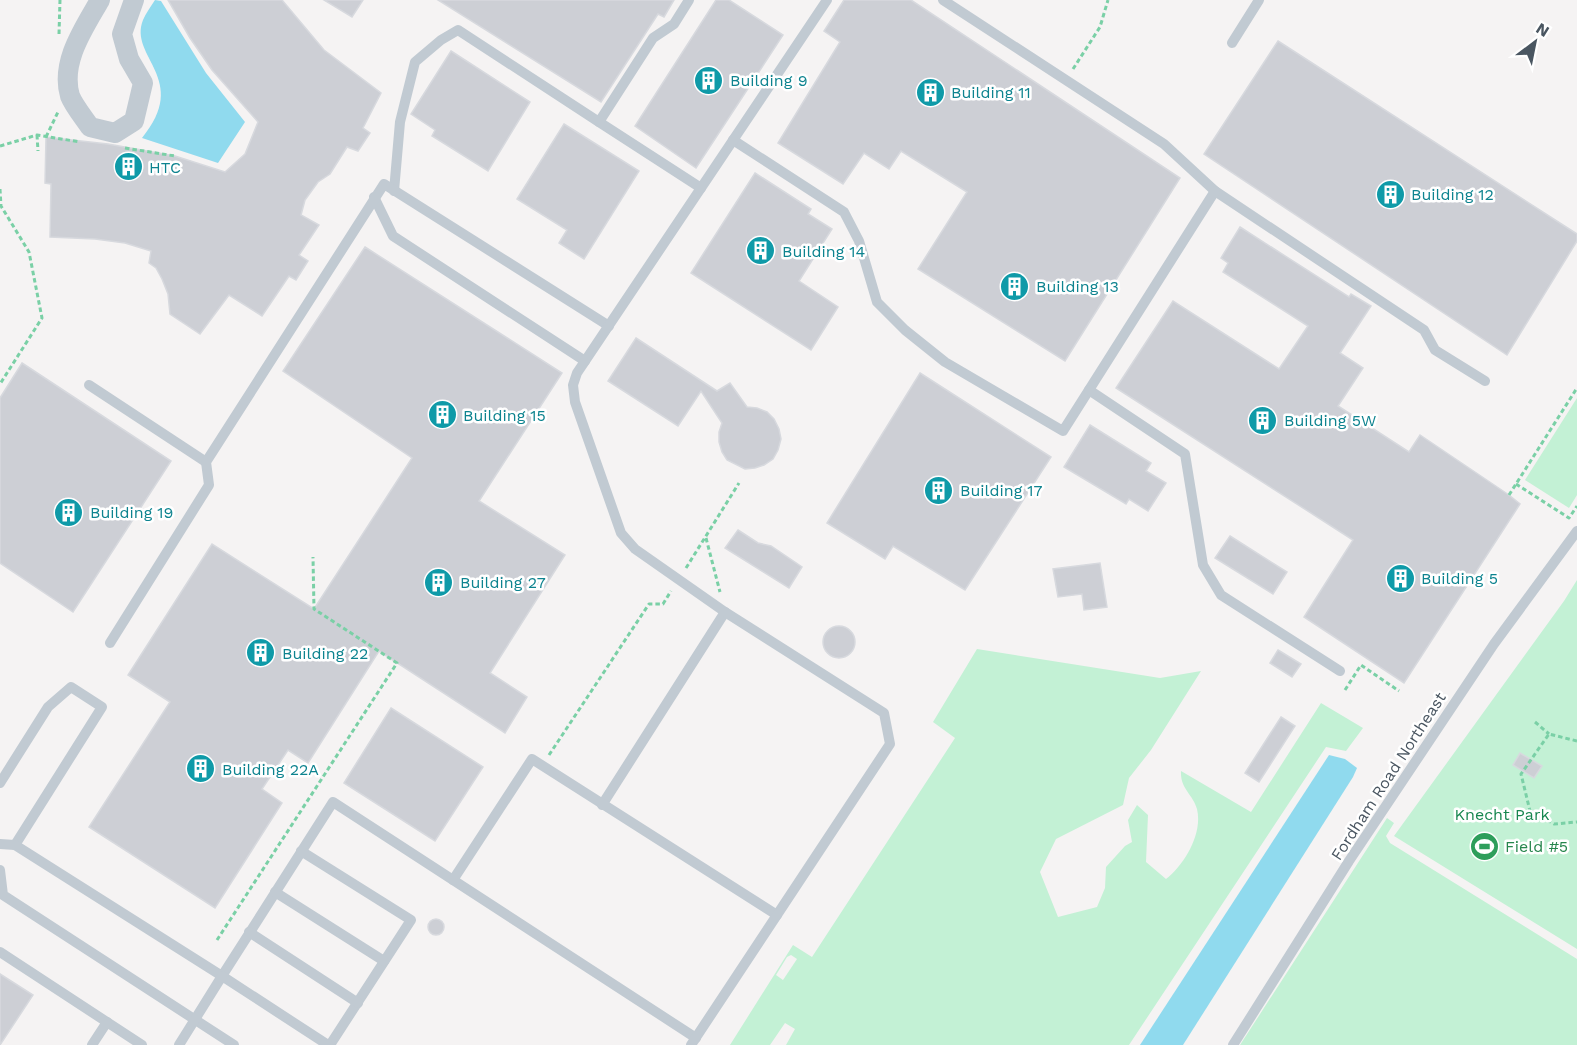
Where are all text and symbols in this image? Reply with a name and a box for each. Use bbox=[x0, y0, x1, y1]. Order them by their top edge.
north arrow bbox=[1505, 12, 1565, 72]
text: N bbox=[1533, 19, 1553, 41]
building icon: Building 9 bbox=[693, 64, 725, 96]
place label: Building 9 bbox=[730, 71, 808, 90]
building icon: Building 11 bbox=[914, 76, 946, 108]
place label: Building 11 bbox=[951, 83, 1031, 102]
building icon: HTC bbox=[112, 151, 144, 183]
place label: HTC bbox=[149, 158, 181, 177]
building icon: Building 12 bbox=[1374, 178, 1406, 210]
place label: Building 12 bbox=[1411, 185, 1494, 204]
building icon: Building 14 bbox=[745, 235, 777, 267]
place label: Building 14 bbox=[782, 242, 866, 261]
building icon: Building 13 bbox=[999, 270, 1031, 302]
place label: Building 13 bbox=[1036, 277, 1119, 296]
building icon: Building 15 bbox=[426, 399, 458, 431]
building icon: Building 5W bbox=[1247, 404, 1279, 436]
place label: Building 15 bbox=[463, 406, 546, 425]
place label: Building 5W bbox=[1284, 411, 1376, 430]
building icon: Building 17 bbox=[923, 474, 955, 506]
place label: Building 17 bbox=[960, 481, 1043, 500]
building icon: Building 19 bbox=[53, 496, 85, 528]
place label: Building 19 bbox=[90, 503, 173, 522]
building icon: Building 5 bbox=[1384, 562, 1416, 594]
building icon: Building 27 bbox=[423, 566, 455, 598]
place label: Building 5 bbox=[1421, 569, 1498, 588]
place label: Building 27 bbox=[460, 573, 546, 592]
building icon: Building 22 bbox=[245, 637, 277, 669]
place label: Building 22 bbox=[282, 644, 368, 663]
street label: Fordham Road Northeast bbox=[1327, 689, 1450, 864]
building icon: Building 22A bbox=[185, 753, 217, 785]
place label: Building 22A bbox=[222, 760, 319, 779]
park label: Knecht Park bbox=[1455, 805, 1549, 824]
sports icon: Field #5 bbox=[1468, 830, 1500, 862]
place label: Field #5 bbox=[1505, 837, 1568, 856]

